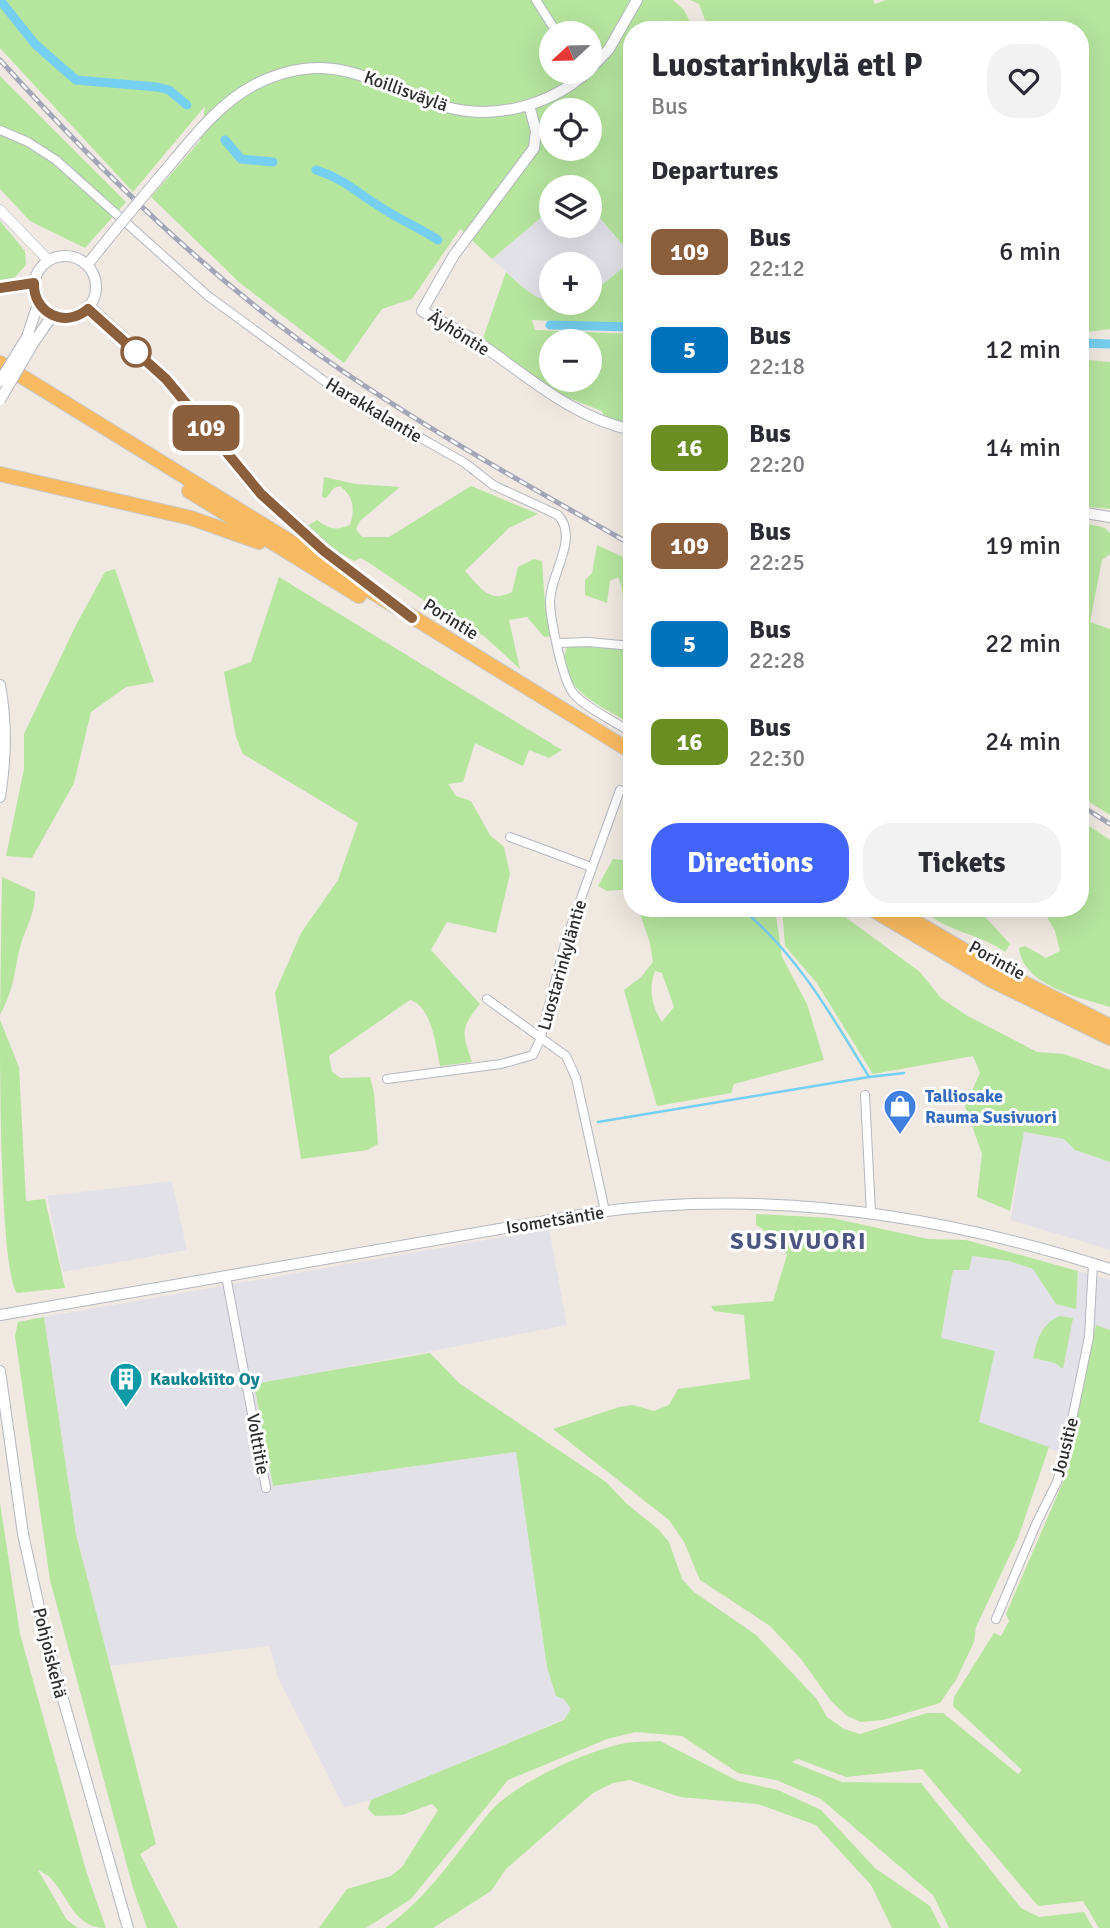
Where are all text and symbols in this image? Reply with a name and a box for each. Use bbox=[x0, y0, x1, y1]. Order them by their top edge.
north arrow bbox=[539, 21, 602, 84]
map controls bbox=[539, 21, 602, 392]
button: heart bbox=[987, 44, 1061, 118]
text: Luostarinkylä etl P bbox=[651, 45, 923, 86]
street label: Koillisväylä bbox=[361, 66, 451, 116]
text: Bus bbox=[651, 92, 688, 121]
button: locate bbox=[539, 98, 602, 161]
text: Departures bbox=[651, 155, 778, 187]
button: layers bbox=[539, 175, 602, 238]
text: Bus bbox=[749, 222, 791, 254]
text: 6 min bbox=[999, 236, 1061, 268]
text: 109 bbox=[670, 237, 709, 267]
button: + bbox=[539, 252, 602, 315]
text: 22:12 bbox=[749, 254, 805, 283]
street label: Äyhöntie bbox=[424, 306, 494, 360]
text: Bus bbox=[749, 320, 791, 352]
button: − bbox=[539, 329, 602, 392]
text: 12 min bbox=[985, 334, 1061, 366]
text: 5 bbox=[683, 335, 696, 365]
unlabelled marker bbox=[121, 337, 151, 367]
text: 22:18 bbox=[749, 352, 805, 381]
street label: Harakkalantie bbox=[322, 373, 426, 447]
line badge: 109 bbox=[166, 405, 246, 451]
text: 109 bbox=[187, 413, 225, 443]
text: Bus bbox=[749, 418, 791, 450]
text: 14 min bbox=[985, 432, 1061, 464]
text: 16 bbox=[677, 433, 702, 463]
text: 22:20 bbox=[749, 450, 805, 479]
text: Bus bbox=[749, 516, 791, 548]
text: 19 min bbox=[985, 530, 1061, 562]
text: 109 bbox=[670, 531, 709, 561]
text: 22:25 bbox=[749, 548, 805, 577]
street label: Porintie bbox=[419, 593, 483, 645]
text: Bus bbox=[749, 614, 791, 646]
text: 22 min bbox=[985, 628, 1061, 660]
text: 5 bbox=[683, 629, 696, 659]
text: 22:28 bbox=[749, 646, 805, 675]
text: Bus bbox=[749, 712, 791, 744]
text: 24 min bbox=[985, 726, 1061, 758]
text: 16 bbox=[677, 727, 702, 757]
text: 22:30 bbox=[749, 744, 805, 773]
button: Directions bbox=[651, 823, 849, 903]
button: Tickets bbox=[863, 823, 1061, 903]
street label: Luostarinkyläntie bbox=[533, 897, 591, 1033]
street label: Porintie bbox=[965, 936, 1029, 984]
place label: Talliosake Rauma Susivuori bbox=[925, 1085, 1057, 1128]
shop icon: Talliosake Rauma Susivuori bbox=[881, 1087, 919, 1136]
street label: Isometsäntie bbox=[504, 1201, 606, 1239]
district label: SUSIVUORI bbox=[730, 1226, 868, 1256]
building icon: Kaukokiito Oy bbox=[107, 1360, 145, 1409]
place label: Kaukokiito Oy bbox=[150, 1368, 260, 1390]
street label: Volttitie bbox=[242, 1412, 274, 1476]
street label: Jousitie bbox=[1047, 1415, 1083, 1479]
street label: Pohjoiskehä bbox=[28, 1605, 72, 1701]

